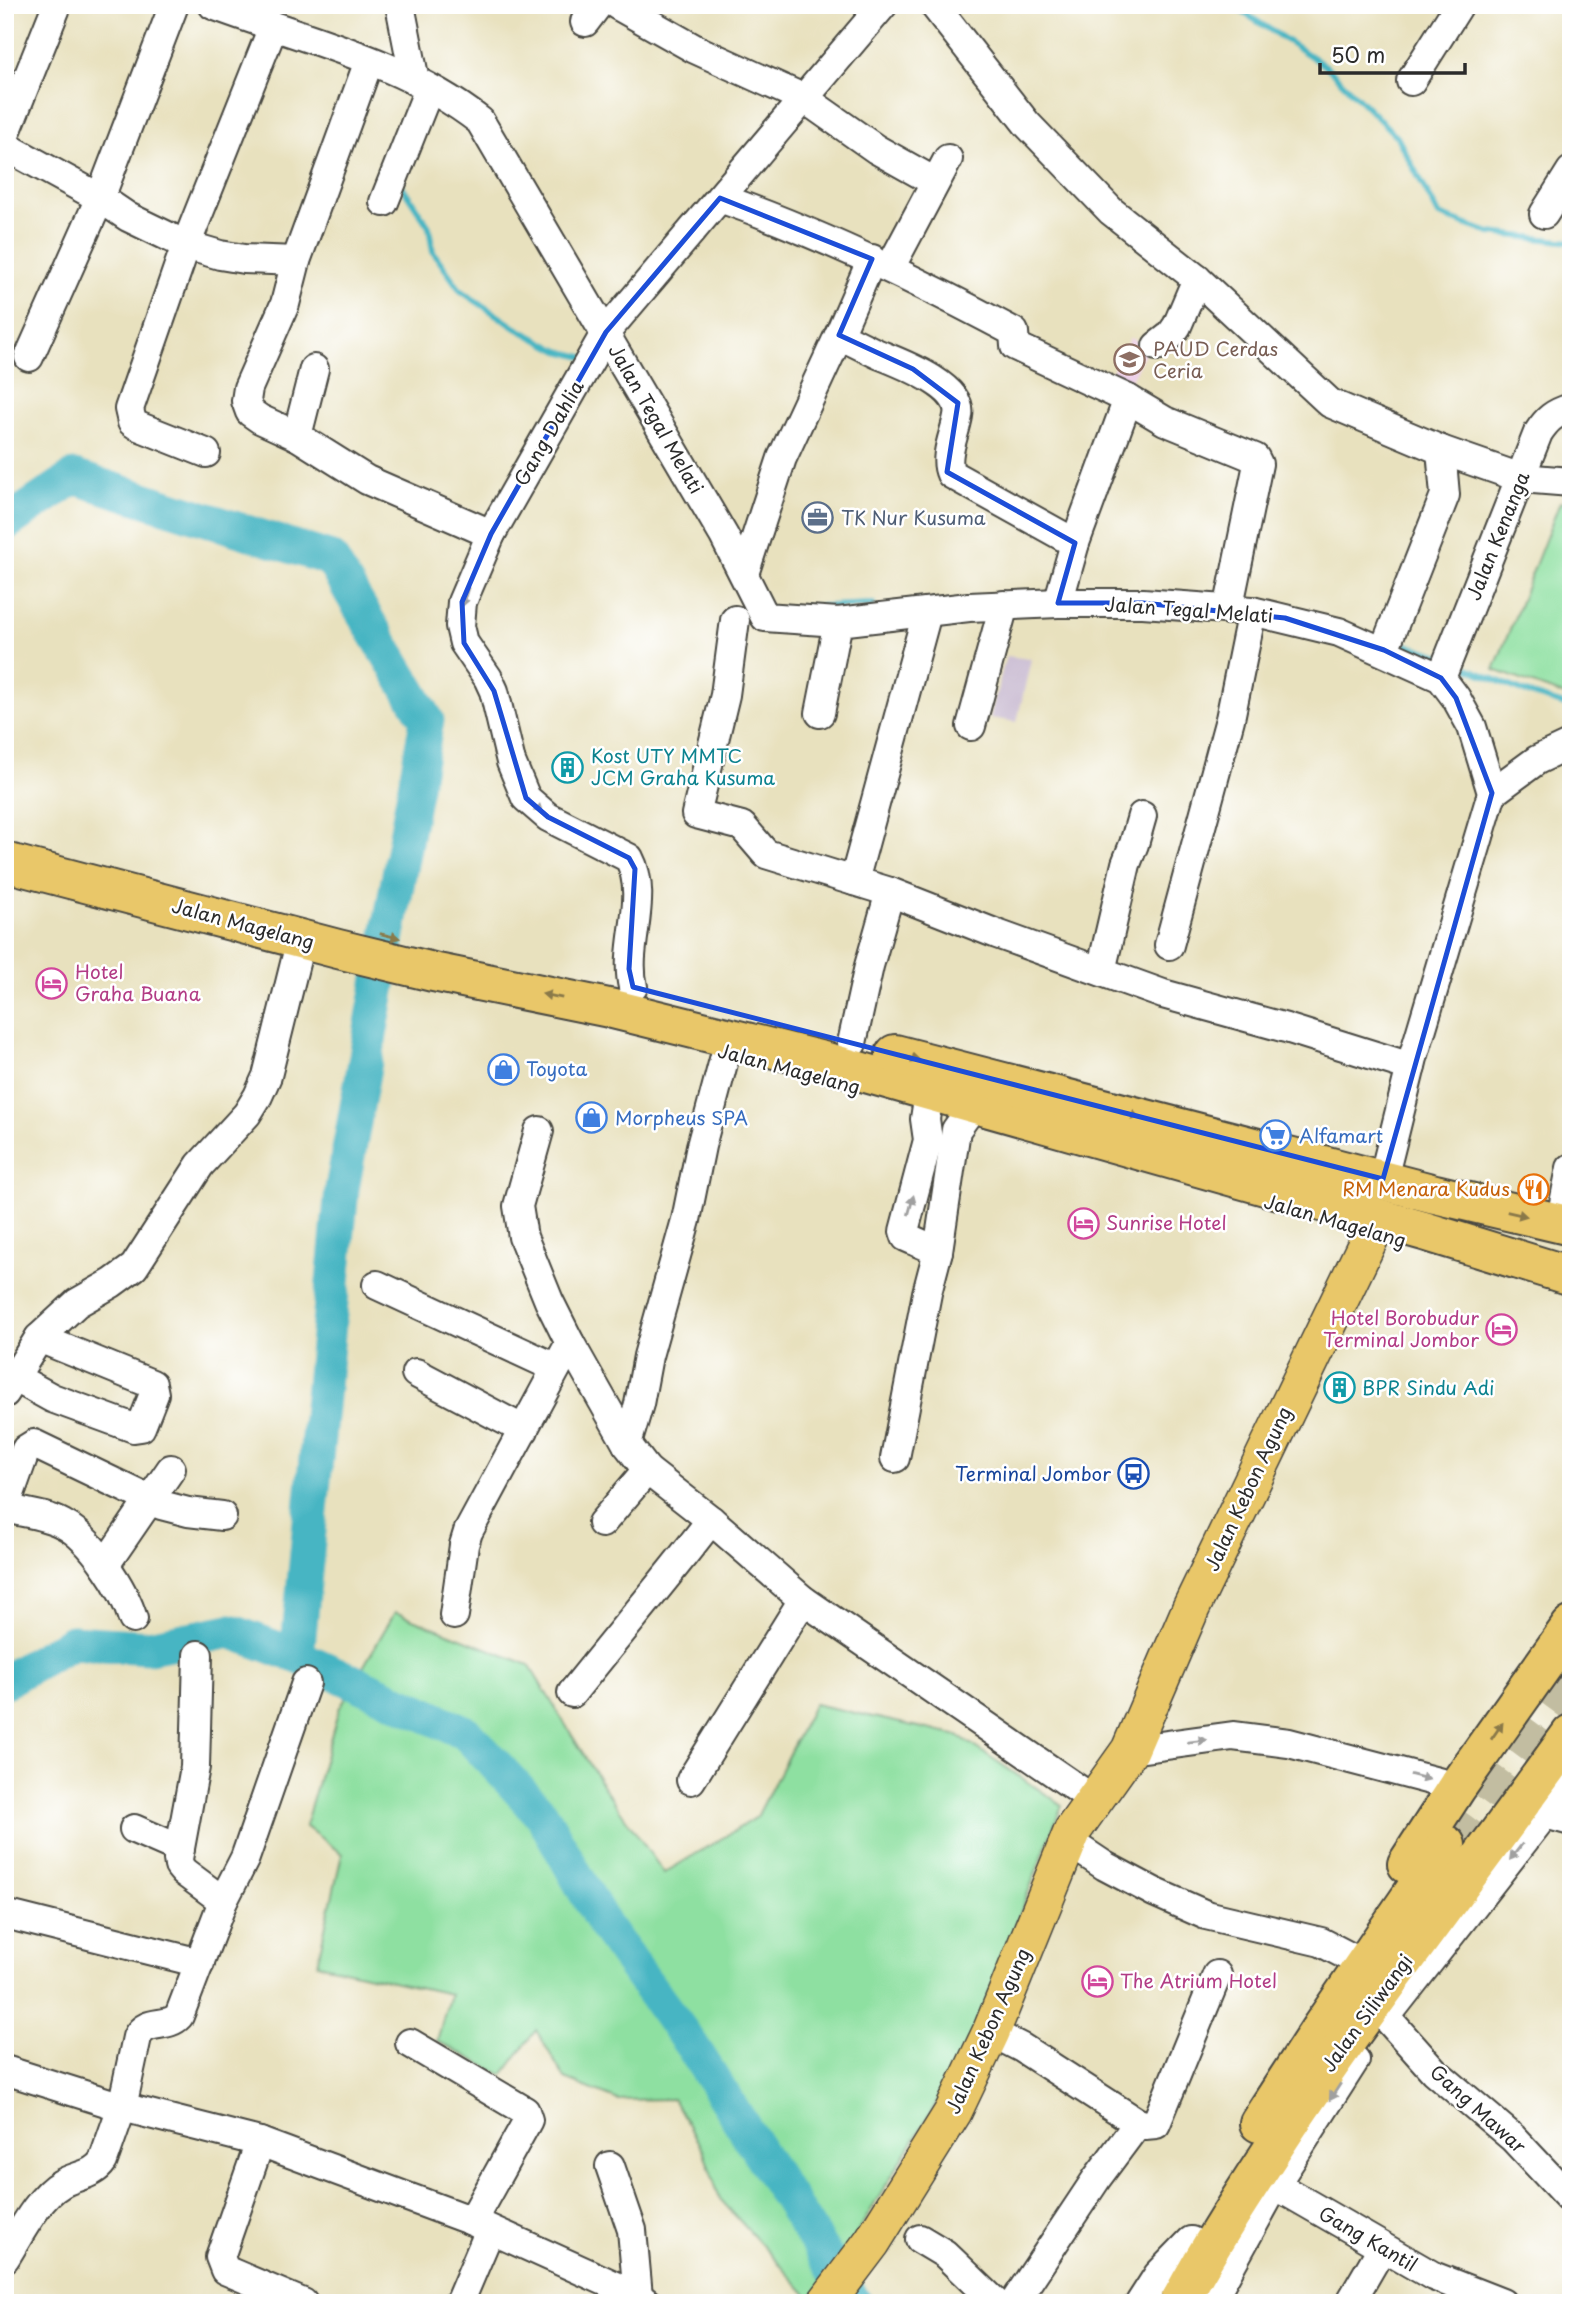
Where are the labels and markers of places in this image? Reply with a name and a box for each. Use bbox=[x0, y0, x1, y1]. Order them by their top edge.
place label: PAUD Cerdas Ceria bbox=[1153, 334, 1278, 384]
school or university icon: PAUD Cerdas Ceria bbox=[1113, 343, 1147, 377]
office icon: TK Nur Kusuma bbox=[801, 501, 835, 535]
place label: TK Nur Kusuma bbox=[841, 503, 986, 531]
place label: Kost UTY MMTC JCM Graha Kusuma bbox=[591, 741, 775, 791]
building icon: Kost UTY MMTC JCM Graha Kusuma bbox=[551, 750, 585, 784]
place label: Hotel Graha Buana bbox=[75, 957, 201, 1007]
hotel icon: Hotel Graha Buana bbox=[35, 966, 69, 1000]
shop icon: Toyota bbox=[486, 1052, 520, 1086]
place label: Toyota bbox=[526, 1054, 587, 1082]
shop icon: Morpheus SPA bbox=[575, 1101, 609, 1135]
place label: Morpheus SPA bbox=[615, 1103, 748, 1131]
supermarket icon: Alfamart bbox=[1259, 1119, 1293, 1153]
place label: Alfamart bbox=[1299, 1121, 1383, 1149]
restaurant icon: RM Menara Kudus bbox=[1516, 1172, 1550, 1206]
place label: RM Menara Kudus bbox=[1342, 1174, 1510, 1202]
hotel icon: Sunrise Hotel bbox=[1066, 1206, 1100, 1240]
place label: Sunrise Hotel bbox=[1106, 1208, 1227, 1236]
place label: Hotel Borobudur Terminal Jombor bbox=[1323, 1303, 1479, 1353]
hotel icon: Hotel Borobudur Terminal Jombor bbox=[1485, 1312, 1519, 1346]
building icon: BPR Sindu Adi bbox=[1322, 1371, 1356, 1405]
place label: BPR Sindu Adi bbox=[1362, 1373, 1494, 1401]
bus stop icon: Terminal Jombor bbox=[1117, 1457, 1151, 1491]
place label: Terminal Jombor bbox=[955, 1459, 1111, 1487]
hotel icon: The Atrium Hotel bbox=[1080, 1964, 1114, 1998]
place label: The Atrium Hotel bbox=[1120, 1966, 1277, 1994]

